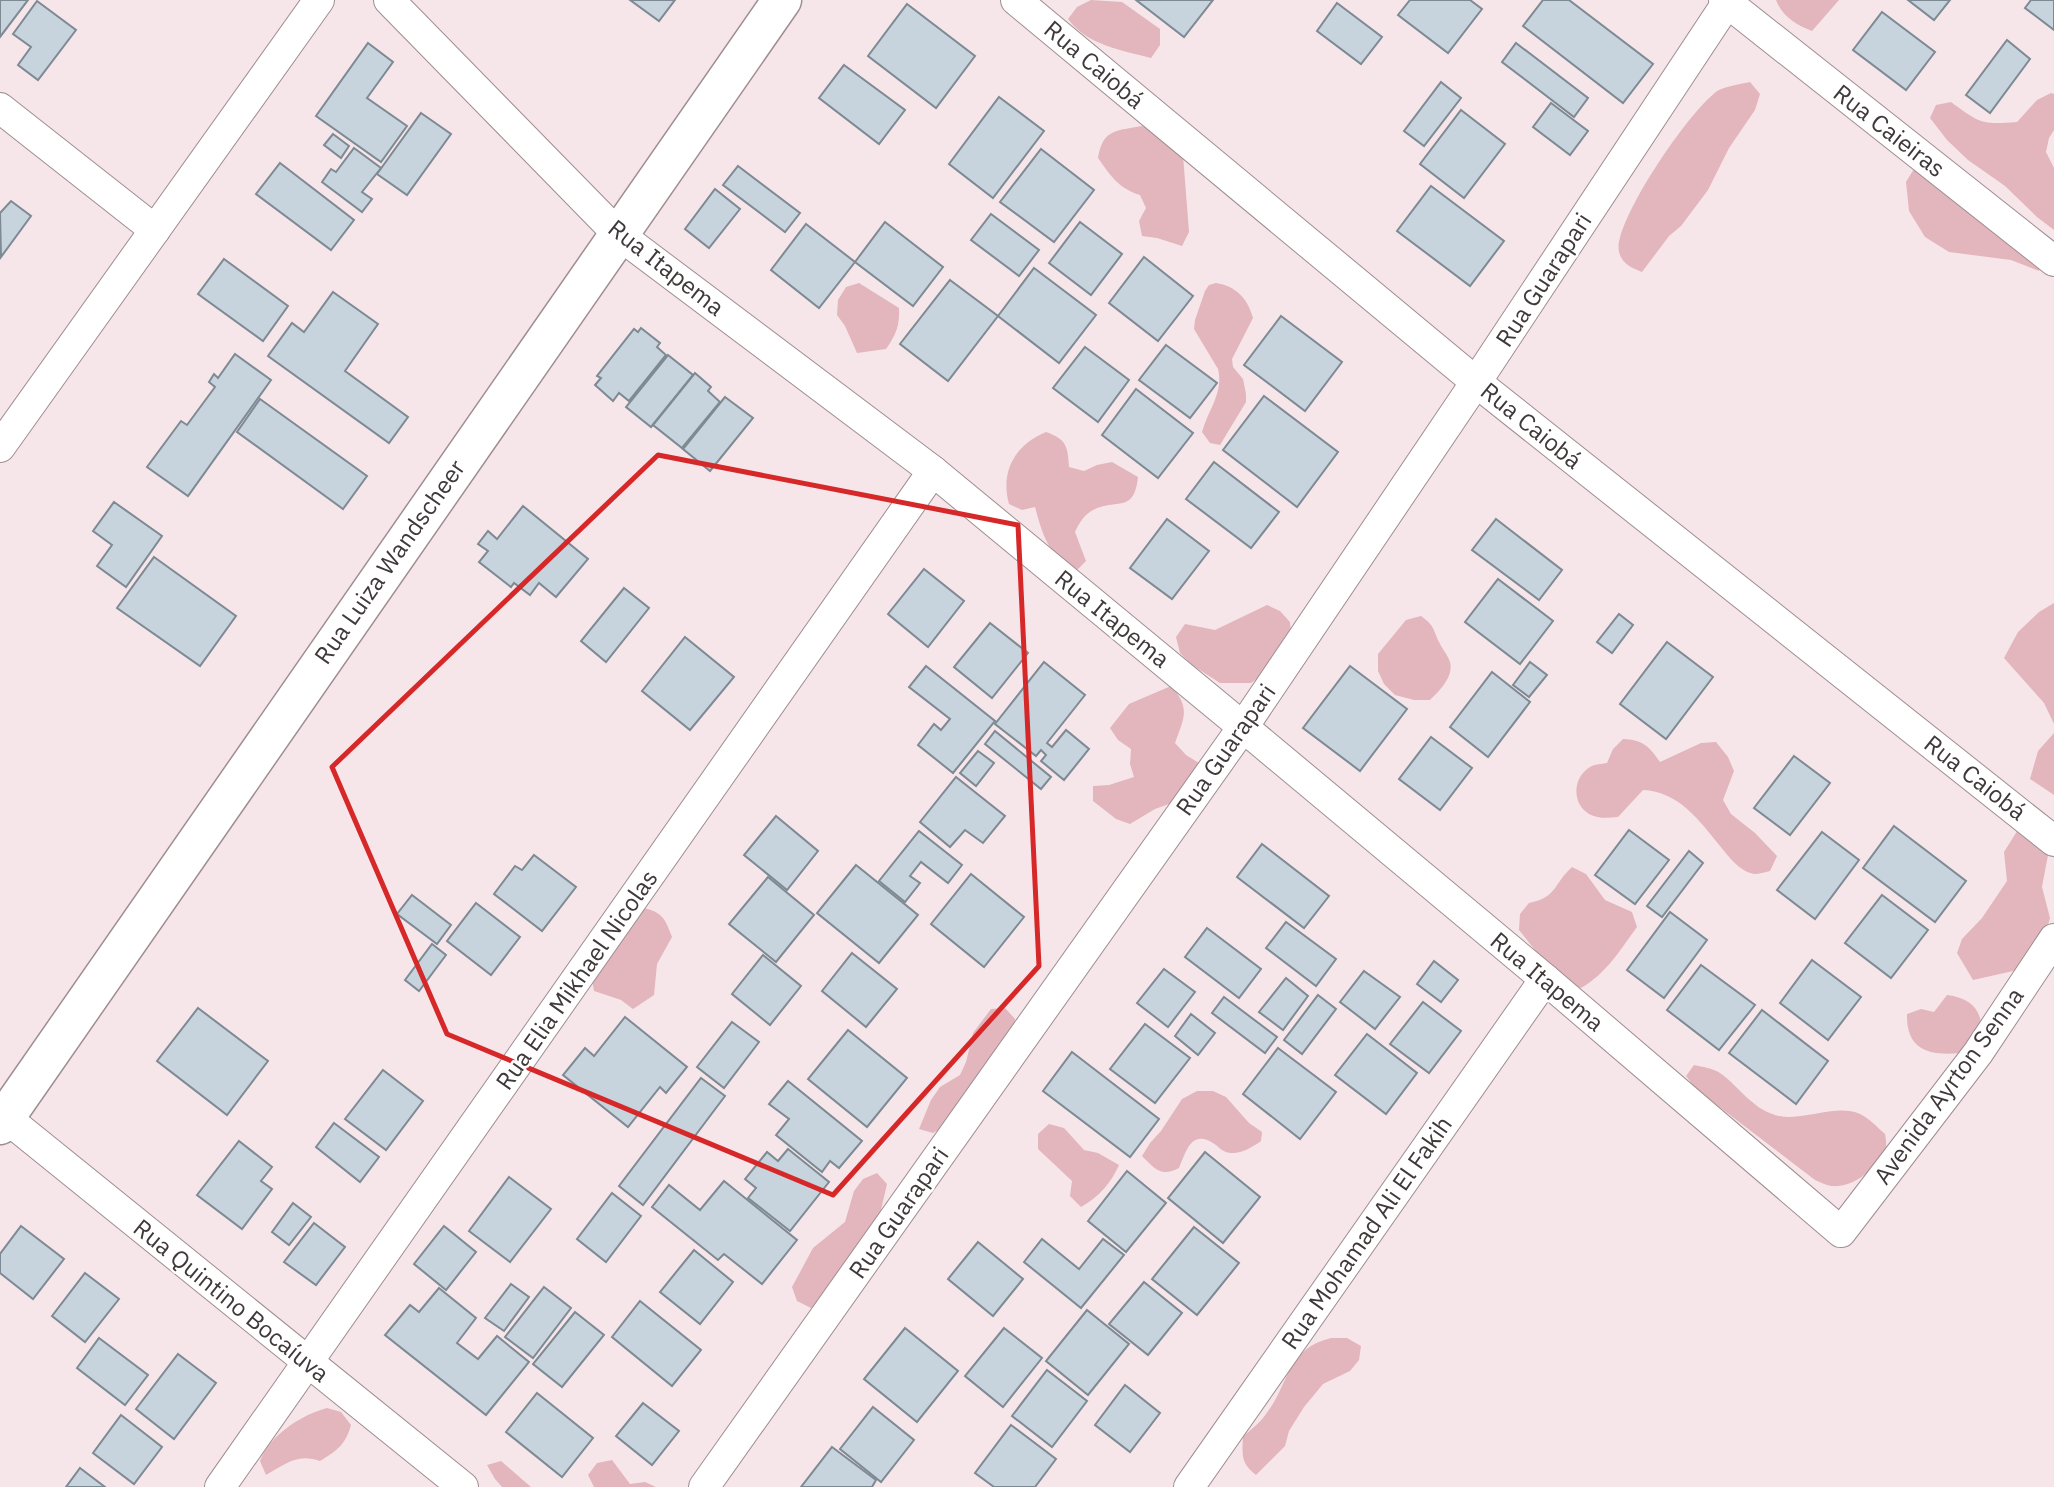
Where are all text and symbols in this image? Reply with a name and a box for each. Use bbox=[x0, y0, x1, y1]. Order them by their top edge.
street label: Rua Caiobá bbox=[1038, 13, 1152, 116]
street label: Rua Caieiras bbox=[1827, 76, 1952, 184]
street label: Rua Guarapari bbox=[1488, 206, 1598, 353]
street label: Rua Itapema bbox=[602, 212, 731, 323]
street label: Rua Caiobá bbox=[1474, 375, 1589, 476]
street label: Rua Luiza Wandscheer bbox=[307, 453, 472, 670]
street label: Rua Itapema bbox=[1048, 562, 1177, 675]
street label: Rua Guarapari bbox=[1168, 677, 1282, 822]
street label: Rua Caiobá bbox=[1918, 727, 2033, 827]
street label: Rua Elia Mikhael Nicolas bbox=[488, 863, 664, 1096]
street label: Rua Itapema bbox=[1484, 924, 1611, 1038]
street label: Avenida Ayrton Senna bbox=[1866, 980, 2031, 1190]
street label: Rua Mohamad Ali El Fakih bbox=[1273, 1110, 1459, 1355]
street label: Rua Guarapari bbox=[841, 1140, 955, 1285]
street label: Rua Quintino Bocaíuva bbox=[127, 1211, 336, 1389]

